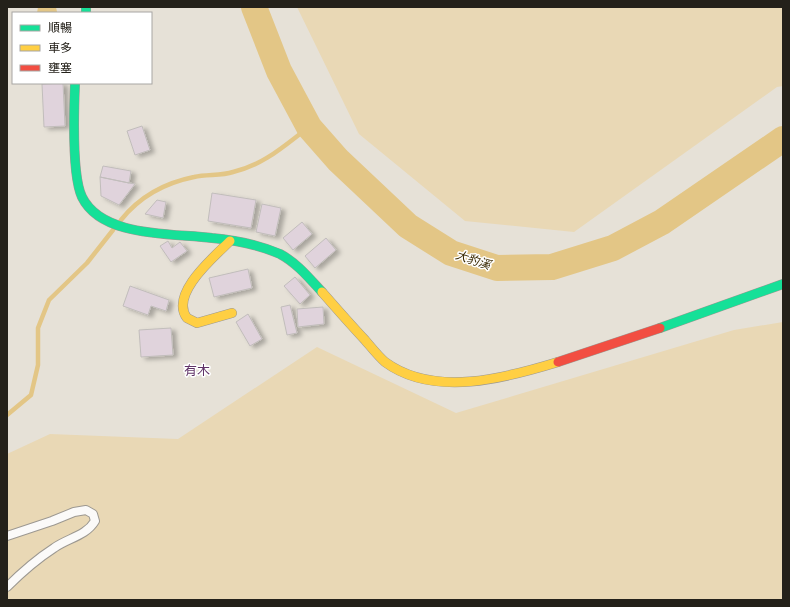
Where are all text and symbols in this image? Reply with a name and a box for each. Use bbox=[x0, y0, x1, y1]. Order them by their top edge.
legend bbox=[12, 12, 152, 84]
text: 順暢 bbox=[48, 21, 72, 35]
text: 車多 bbox=[48, 41, 72, 55]
text: 壅塞 bbox=[48, 61, 72, 75]
water label: 大豹溪 bbox=[454, 248, 494, 273]
district label: 有木 bbox=[184, 363, 210, 378]

